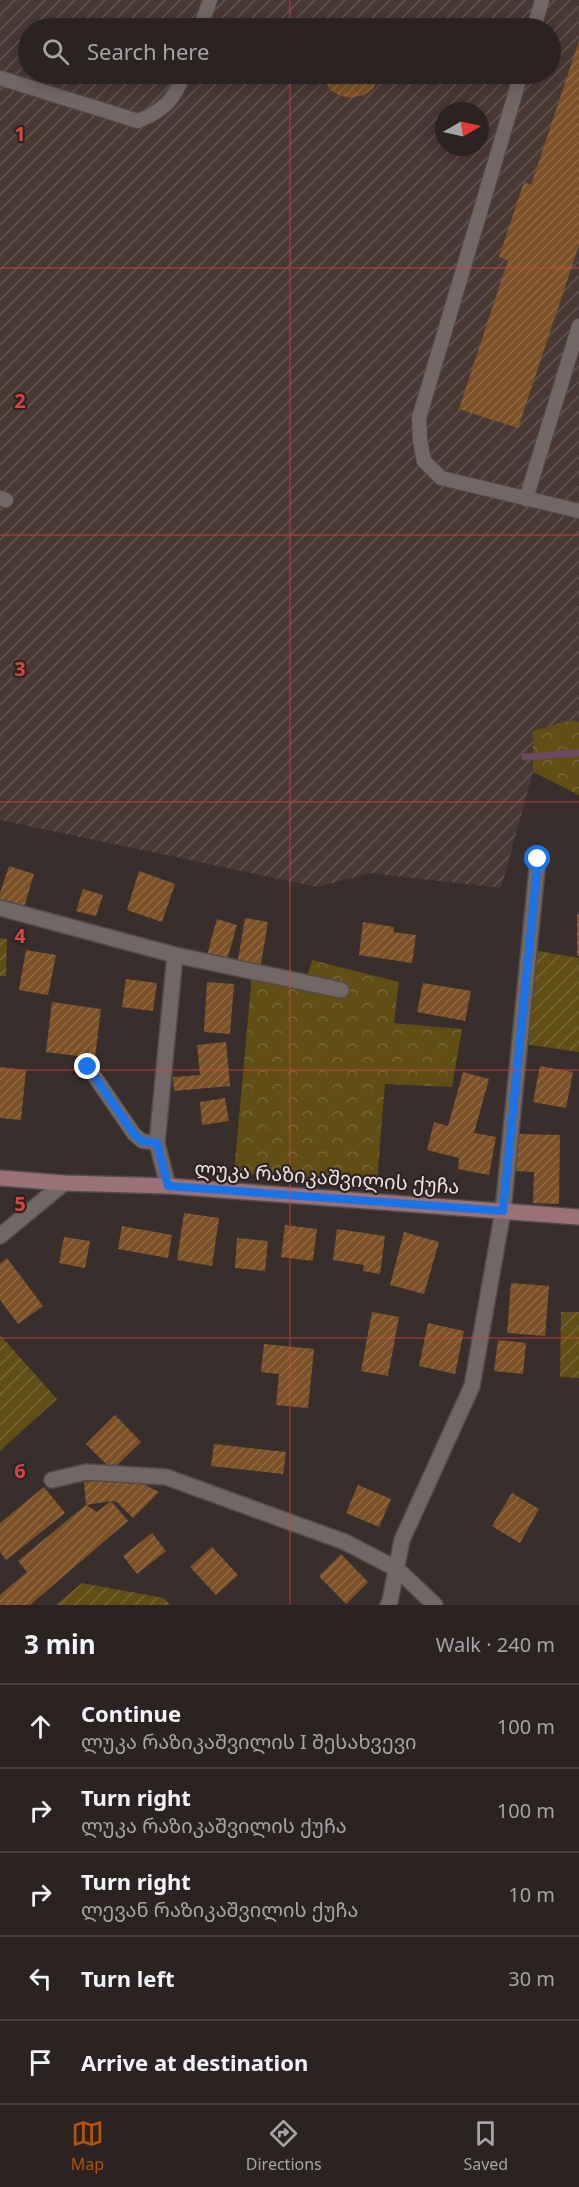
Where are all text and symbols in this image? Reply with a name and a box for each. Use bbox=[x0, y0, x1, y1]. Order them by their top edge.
search box bbox=[18, 18, 561, 84]
icon: search bbox=[39, 35, 72, 68]
text: Search here bbox=[87, 36, 209, 66]
north arrow bbox=[435, 102, 489, 156]
text: 1 bbox=[14, 120, 26, 147]
text: 2 bbox=[14, 387, 26, 414]
text: 3 bbox=[14, 655, 26, 682]
route start bbox=[524, 845, 550, 871]
text: 4 bbox=[14, 922, 26, 949]
route end bbox=[74, 1053, 100, 1079]
street label: ლუკა რაზიკაშვილის ქუჩა bbox=[193, 1154, 461, 1200]
text: 5 bbox=[14, 1190, 26, 1217]
text: 6 bbox=[14, 1457, 26, 1484]
text: 3 min bbox=[24, 1626, 96, 1662]
text: Walk · 240 m bbox=[436, 1631, 555, 1658]
text: Continue bbox=[81, 1698, 181, 1728]
icon: ahead bbox=[24, 1710, 57, 1743]
text: 100 m bbox=[497, 1713, 555, 1740]
text: ლუკა რაზიკაშვილის I შესახვევი bbox=[81, 1728, 417, 1755]
text: Turn right bbox=[81, 1782, 191, 1812]
icon: right bbox=[24, 1794, 57, 1827]
text: 100 m bbox=[497, 1797, 555, 1824]
text: ლუკა რაზიკაშვილის ქუჩა bbox=[81, 1812, 347, 1839]
text: Turn right bbox=[81, 1866, 191, 1896]
icon: right bbox=[24, 1878, 57, 1911]
text: 10 m bbox=[508, 1881, 555, 1908]
text: ლევან რაზიკაშვილის ქუჩა bbox=[81, 1896, 359, 1923]
icon: left bbox=[24, 1962, 57, 1995]
text: Turn left bbox=[81, 1963, 175, 1993]
text: 30 m bbox=[508, 1965, 555, 1992]
icon: arrive bbox=[24, 2046, 57, 2079]
text: Arrive at destination bbox=[81, 2047, 308, 2077]
tab: Map bbox=[71, 2117, 104, 2175]
tab: Directions bbox=[246, 2117, 322, 2175]
tab: Saved bbox=[463, 2117, 508, 2175]

